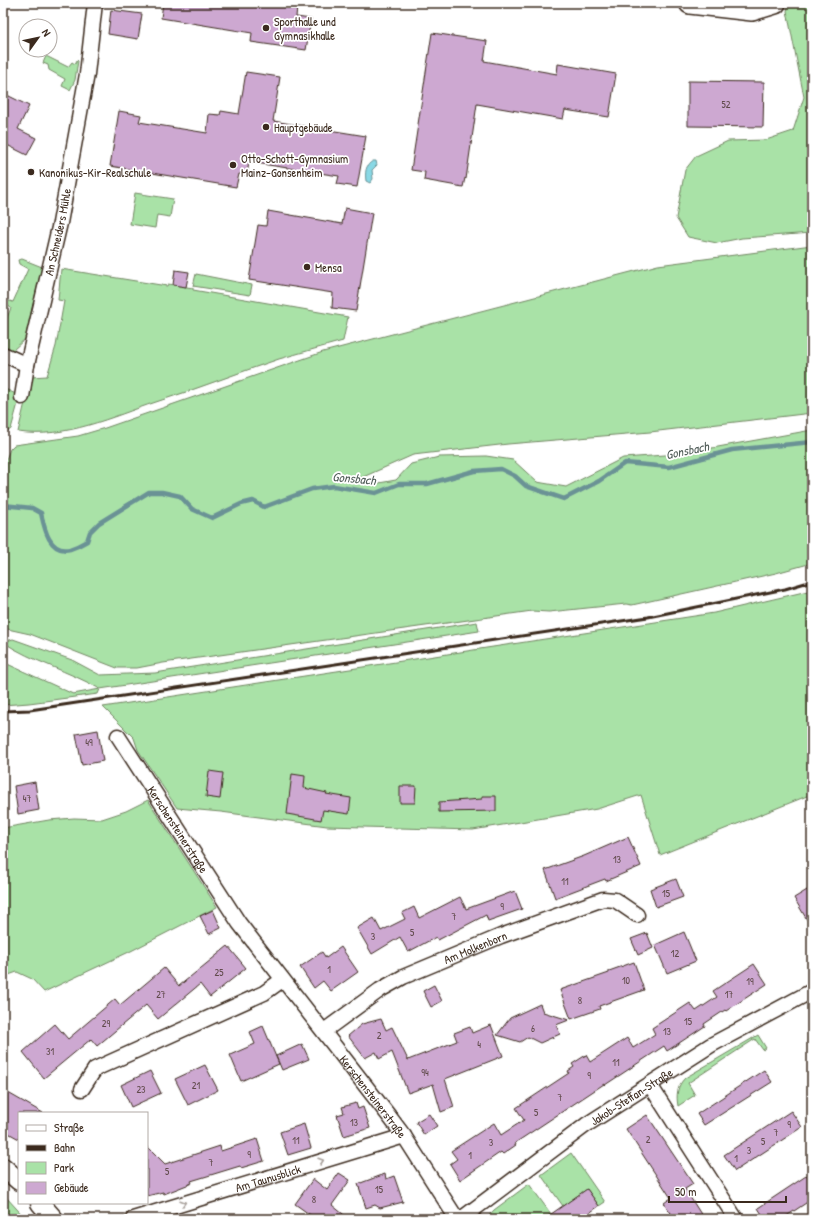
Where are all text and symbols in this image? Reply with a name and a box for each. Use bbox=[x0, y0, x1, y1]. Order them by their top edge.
place label: Sporthalle und Gymnasikhalle bbox=[274, 13, 336, 44]
north arrow bbox=[18, 18, 58, 58]
marker: Sporthalle und Gymnasikhalle bbox=[261, 23, 271, 33]
text: N bbox=[39, 26, 54, 39]
house number: 52 bbox=[722, 98, 731, 111]
place label: Hauptgebäude bbox=[274, 119, 333, 136]
marker: Hauptgebäude bbox=[261, 122, 271, 132]
place label: Otto-Schott-Gymnasium Mainz-Gonsenheim bbox=[241, 150, 348, 181]
marker: Otto-Schott-Gymnasium Mainz-Gonsenheim bbox=[228, 160, 238, 170]
place label: Kanonikus-Kir-Realschule bbox=[39, 164, 151, 181]
marker: Kanonikus-Kir-Realschule bbox=[26, 167, 36, 177]
street label: An Schneiders Mühle bbox=[40, 187, 75, 277]
place label: Mensa bbox=[315, 259, 342, 276]
marker: Mensa bbox=[302, 262, 312, 272]
water label: Gonsbach bbox=[664, 436, 712, 463]
water label: Gonsbach bbox=[332, 467, 378, 489]
house number: 49 bbox=[85, 736, 93, 749]
street label: Kerschensteinerstraße bbox=[144, 782, 213, 876]
house number: 47 bbox=[23, 792, 31, 805]
house number: 13 bbox=[613, 853, 622, 866]
house number: 11 bbox=[561, 875, 569, 888]
house number: 15 bbox=[662, 887, 671, 900]
house number: 9 bbox=[500, 900, 504, 913]
house number: 7 bbox=[452, 910, 457, 923]
house number: 5 bbox=[410, 926, 415, 939]
street label: Am Molkenborn bbox=[441, 926, 509, 968]
house number: 3 bbox=[371, 930, 376, 943]
house number: 12 bbox=[671, 947, 679, 960]
house number: 1 bbox=[327, 963, 331, 976]
house number: 25 bbox=[215, 966, 224, 979]
house number: 10 bbox=[622, 974, 631, 987]
house number: 19 bbox=[746, 975, 754, 988]
house number: 27 bbox=[156, 988, 166, 1001]
house number: 17 bbox=[725, 988, 733, 1001]
house number: 8 bbox=[578, 994, 582, 1007]
house number: 15 bbox=[684, 1015, 693, 1028]
house number: 29 bbox=[102, 1017, 111, 1030]
house number: 6 bbox=[531, 1022, 535, 1035]
house number: 13 bbox=[663, 1025, 672, 1038]
house number: 2 bbox=[377, 1029, 382, 1042]
house number: 4 bbox=[477, 1038, 481, 1051]
house number: 31 bbox=[46, 1045, 54, 1058]
street label: Kerschensteinerstraße bbox=[336, 1051, 411, 1141]
house number: 11 bbox=[612, 1056, 620, 1069]
street label: Jakob-Steffan-Straße bbox=[587, 1063, 676, 1129]
house number: 94 bbox=[421, 1066, 429, 1079]
house number: 9 bbox=[587, 1069, 591, 1082]
house number: 21 bbox=[192, 1079, 201, 1092]
house number: 23 bbox=[136, 1083, 146, 1096]
house number: 7 bbox=[558, 1091, 563, 1104]
house number: 5 bbox=[534, 1106, 539, 1119]
legend bbox=[18, 1112, 148, 1204]
house number: 13 bbox=[350, 1116, 359, 1129]
house number: 9 bbox=[787, 1118, 791, 1131]
text: Straße bbox=[54, 1119, 84, 1136]
house number: 7 bbox=[774, 1126, 779, 1139]
house number: 2 bbox=[646, 1133, 651, 1146]
house number: 11 bbox=[292, 1134, 300, 1147]
house number: 5 bbox=[761, 1135, 766, 1148]
house number: 3 bbox=[489, 1136, 494, 1149]
text: Bahn bbox=[54, 1139, 75, 1156]
house number: 3 bbox=[747, 1144, 752, 1157]
house number: 9 bbox=[247, 1148, 251, 1161]
house number: 1 bbox=[468, 1149, 472, 1162]
house number: 1 bbox=[734, 1152, 738, 1165]
house number: 7 bbox=[209, 1156, 214, 1169]
one-way arrow bbox=[317, 1157, 324, 1166]
text: Park bbox=[54, 1159, 74, 1176]
street label: Am Taunusblick bbox=[233, 1160, 303, 1196]
house number: 5 bbox=[165, 1165, 170, 1178]
scale bar bbox=[669, 1178, 786, 1204]
text: Gebäude bbox=[54, 1179, 89, 1196]
house number: 15 bbox=[375, 1183, 384, 1196]
text: 50 m bbox=[675, 1183, 696, 1200]
house number: 8 bbox=[312, 1193, 316, 1206]
one-way arrow bbox=[180, 1199, 187, 1208]

